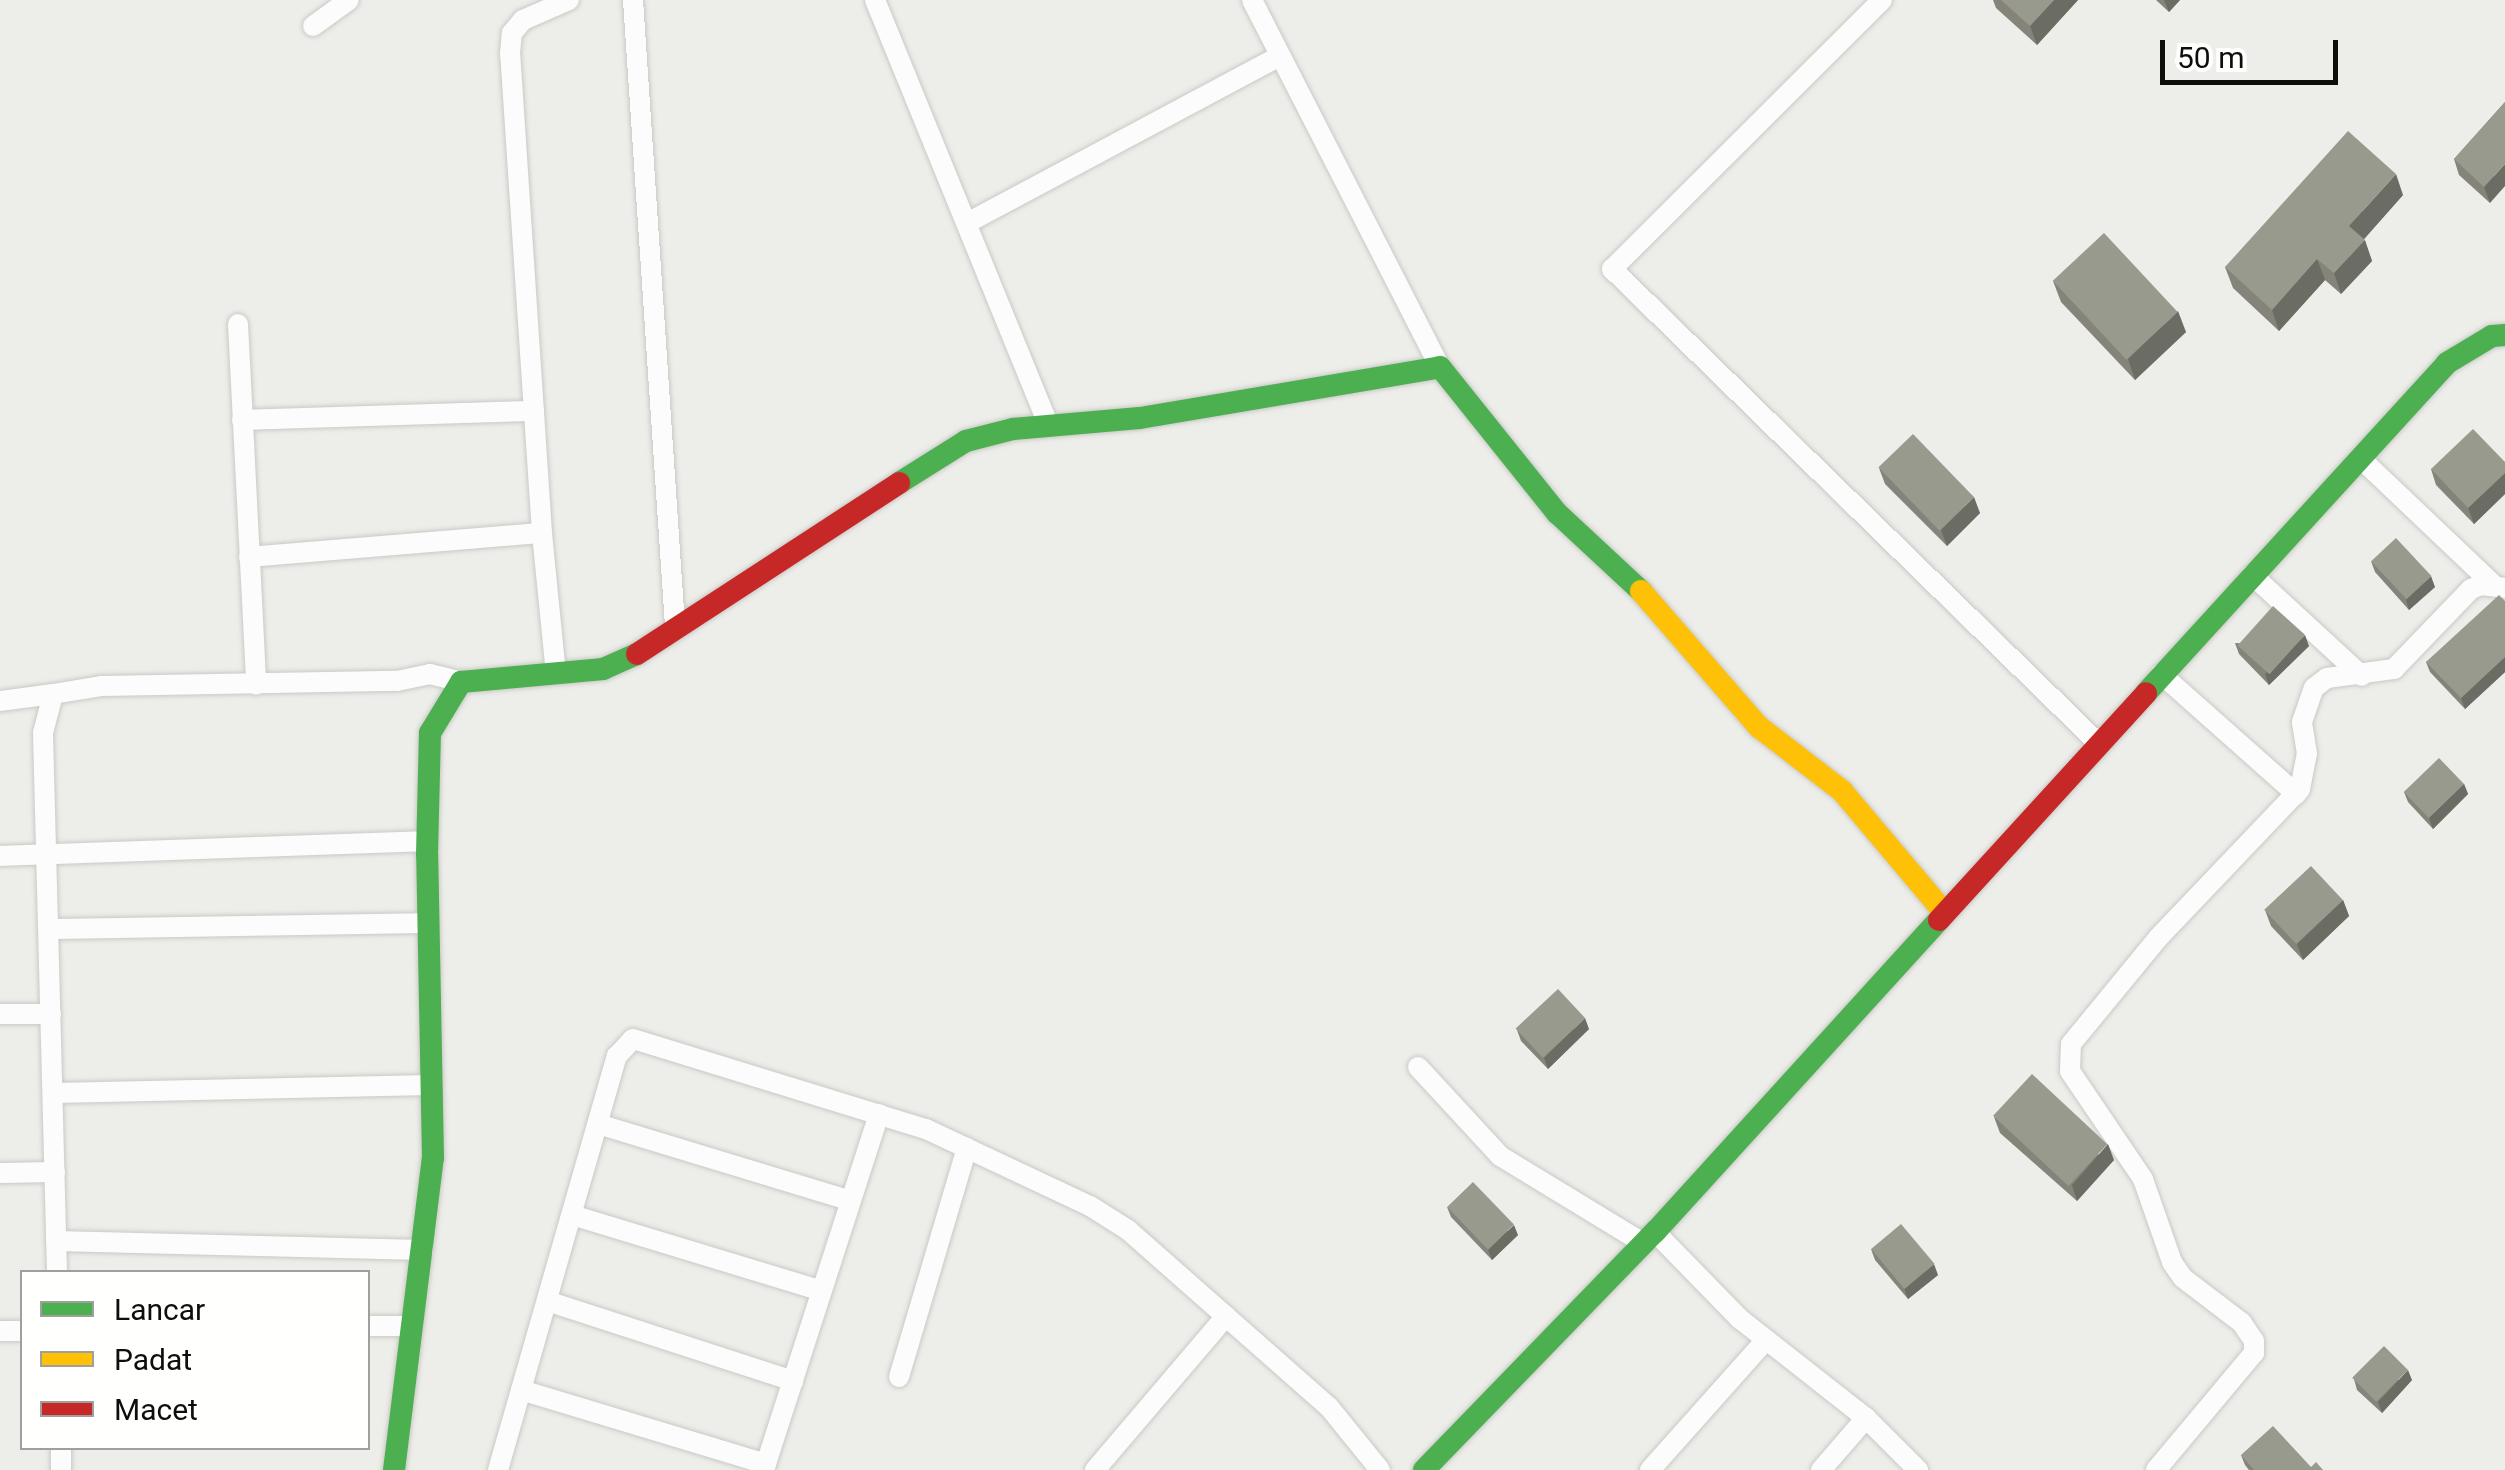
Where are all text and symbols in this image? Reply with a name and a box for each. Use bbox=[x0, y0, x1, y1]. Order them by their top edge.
scale bar bbox=[2165, 20, 2342, 82]
text: 50 m bbox=[2177, 40, 2244, 75]
legend bbox=[20, 1270, 370, 1450]
text: Lancar bbox=[114, 1292, 205, 1327]
text: Padat bbox=[114, 1342, 192, 1377]
text: Macet bbox=[114, 1392, 198, 1427]

